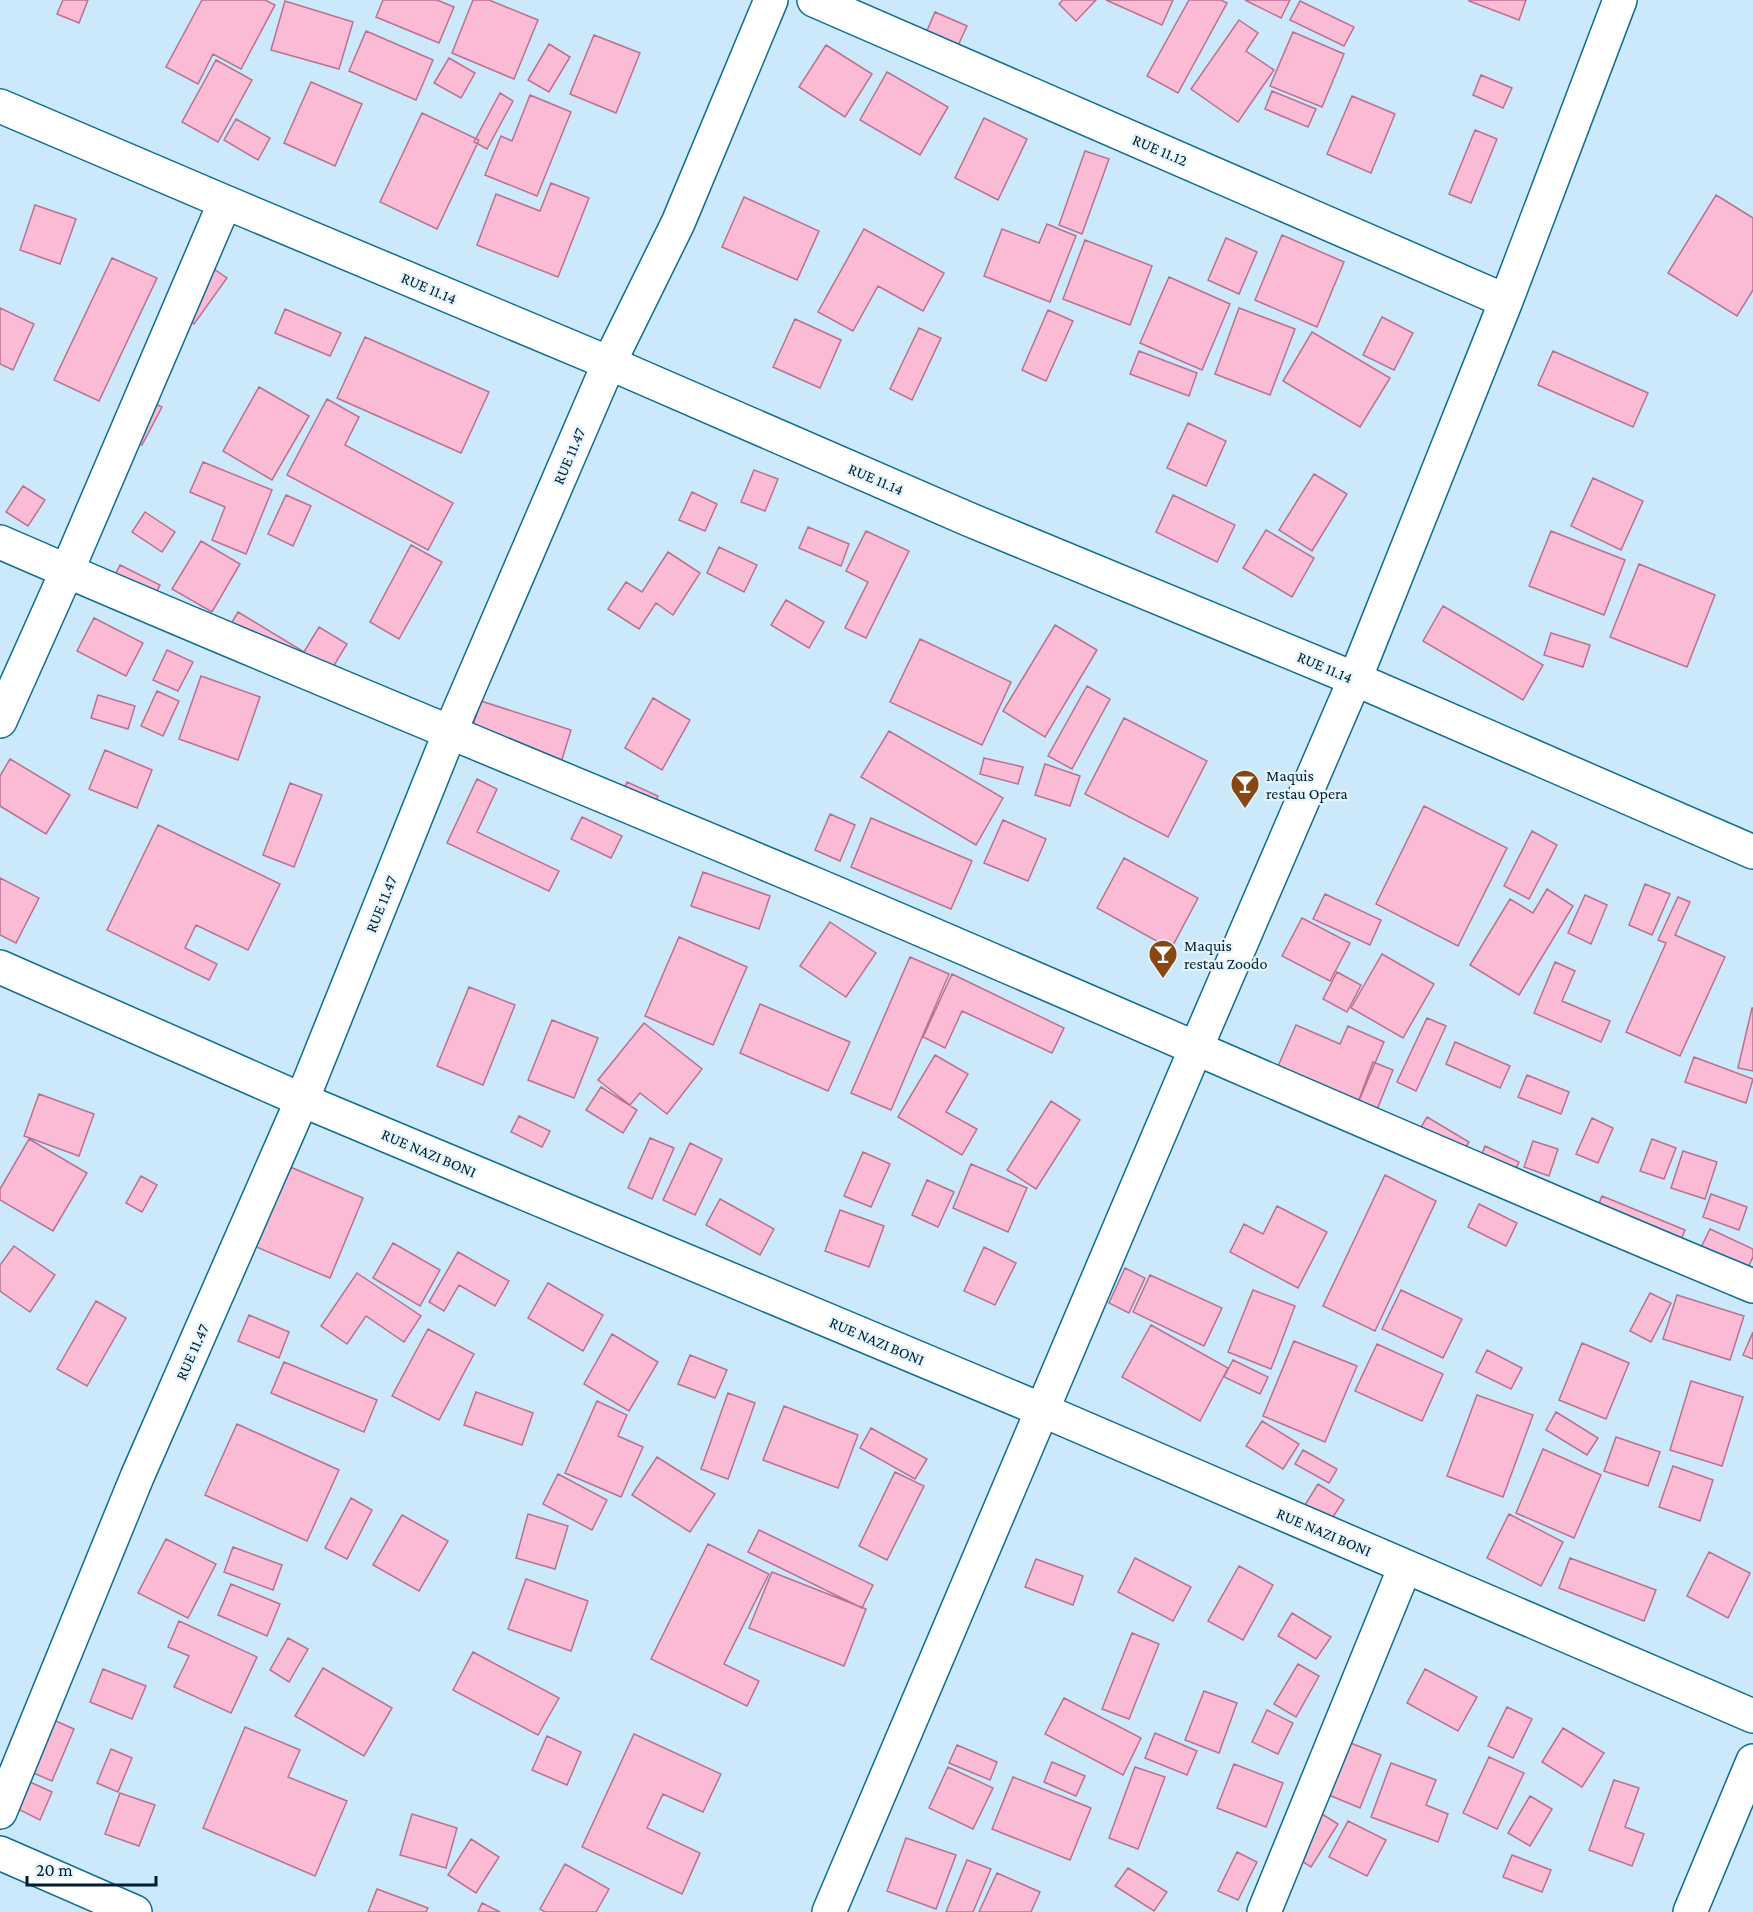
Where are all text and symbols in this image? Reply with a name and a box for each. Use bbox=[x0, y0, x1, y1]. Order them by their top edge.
street label: RUE 11.12 bbox=[1130, 131, 1190, 169]
street label: RUE 11.14 bbox=[399, 269, 459, 307]
street label: RUE 11.47 bbox=[550, 425, 589, 487]
street label: RUE 11.14 bbox=[846, 460, 906, 498]
street label: RUE 11.14 bbox=[1295, 648, 1355, 686]
place label: Maquis restau Opera bbox=[1266, 767, 1348, 803]
bar icon: Maquis restau Opera bbox=[1229, 768, 1261, 810]
street label: RUE 11.47 bbox=[362, 873, 400, 935]
place label: Maquis restau Zoodo bbox=[1184, 937, 1267, 972]
bar icon: Maquis restau Zoodo bbox=[1147, 938, 1179, 980]
street label: RUE NAZI BONI bbox=[379, 1125, 479, 1181]
street label: RUE NAZI BONI bbox=[827, 1313, 927, 1369]
street label: RUE 11.47 bbox=[172, 1321, 212, 1383]
street label: RUE NAZI BONI bbox=[1274, 1504, 1374, 1560]
scale bar bbox=[27, 1849, 156, 1887]
text: 20 m bbox=[36, 1860, 73, 1880]

